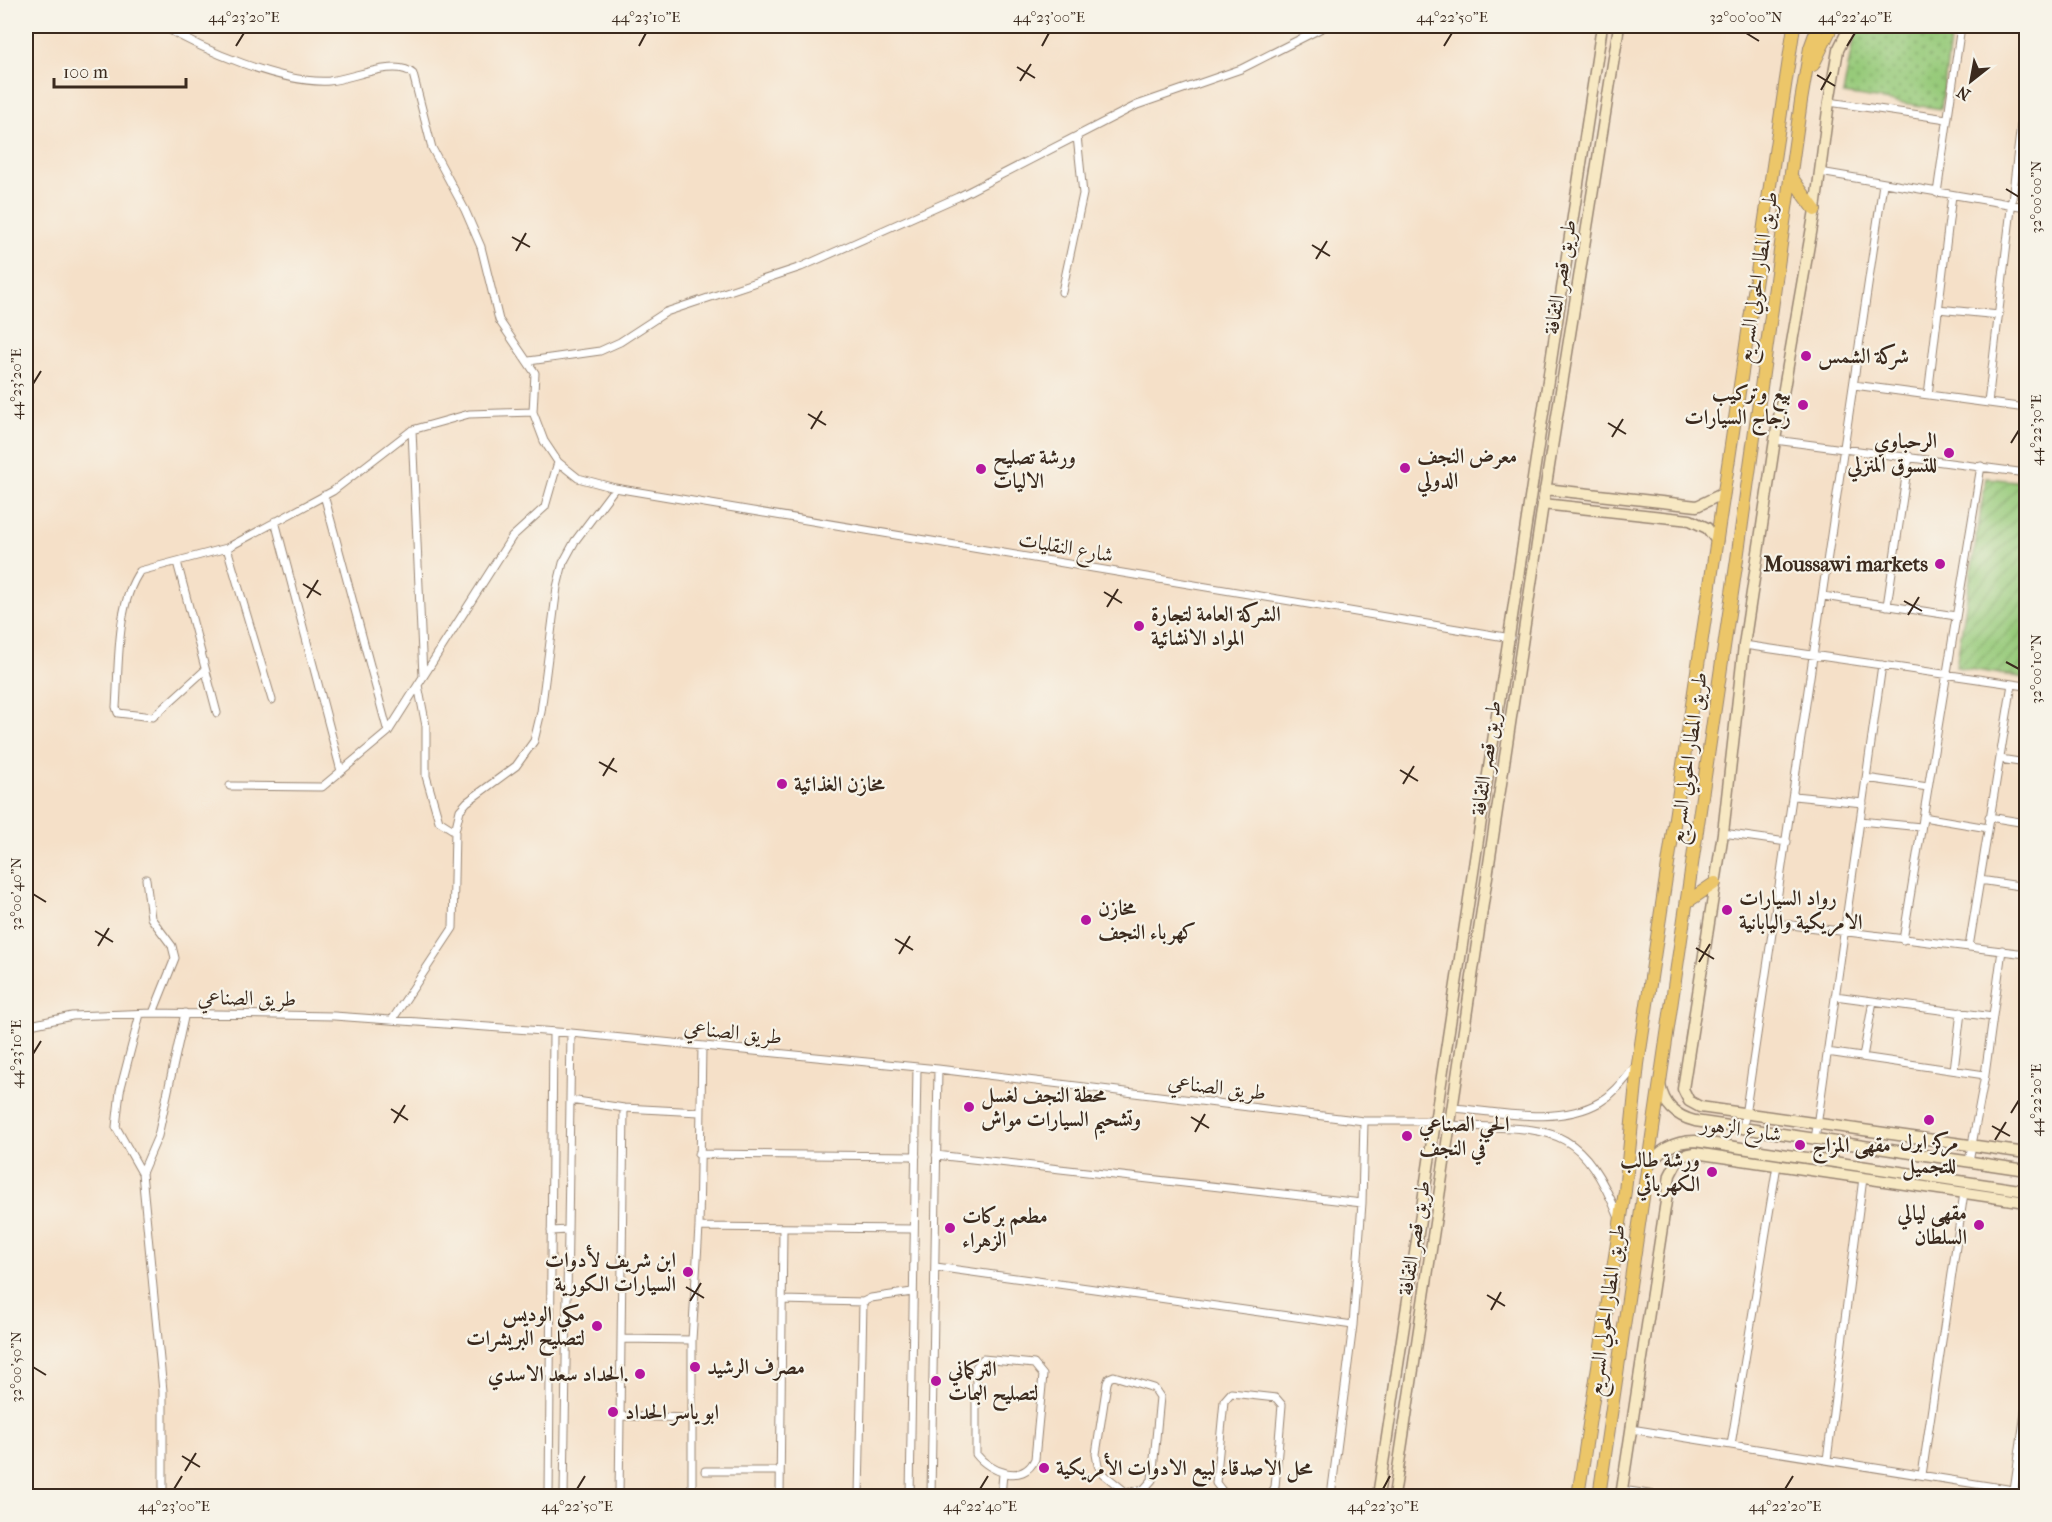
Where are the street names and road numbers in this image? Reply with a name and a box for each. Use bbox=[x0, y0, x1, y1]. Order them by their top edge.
street label: طريق المطار الحولي السريع bbox=[1732, 189, 1789, 366]
street label: طريق قصر الثقافة bbox=[1539, 218, 1583, 337]
street label: شارع النقليات bbox=[1016, 527, 1115, 573]
street label: طريق المطار الحولي السريع bbox=[1664, 670, 1719, 847]
street label: طريق قصر الثقافة bbox=[1466, 699, 1508, 817]
street label: طريق الصناعي bbox=[197, 985, 297, 1016]
street label: طريق الصناعي bbox=[682, 1015, 783, 1054]
street label: طريق الصناعي bbox=[1166, 1069, 1267, 1110]
street label: شارع الزهور bbox=[1696, 1111, 1783, 1152]
street label: طريق قصر الثقافة bbox=[1393, 1179, 1437, 1298]
street label: طريق المطار الحولي السريع bbox=[1582, 1222, 1637, 1399]

